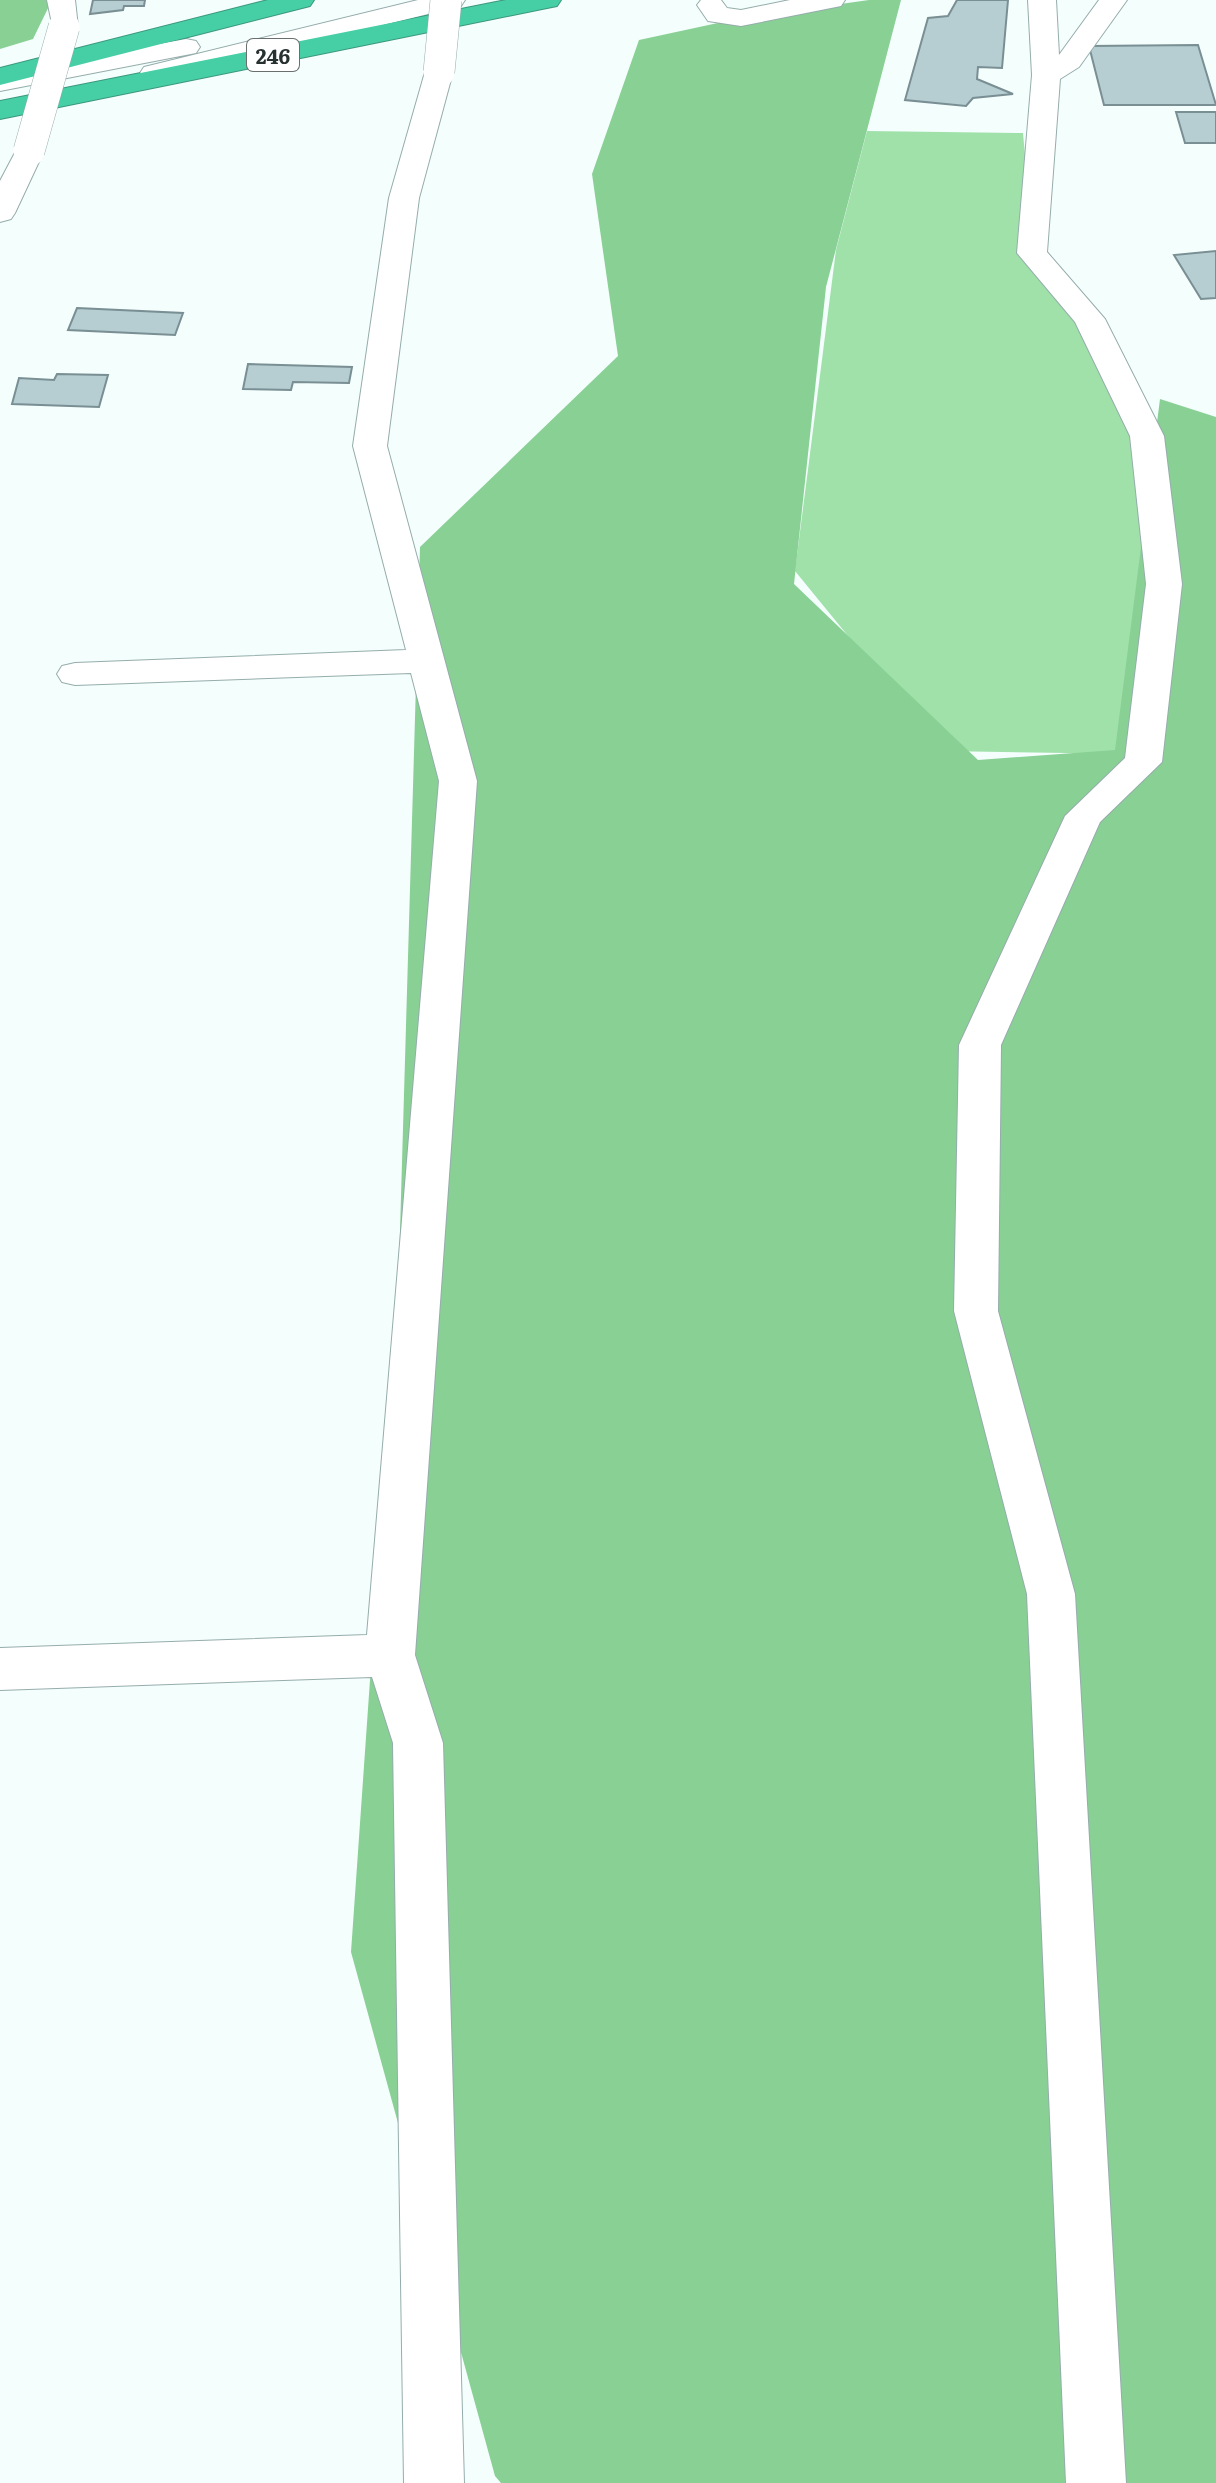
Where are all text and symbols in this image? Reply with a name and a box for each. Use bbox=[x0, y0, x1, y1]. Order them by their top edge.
road number: 246 bbox=[247, 39, 299, 71]

